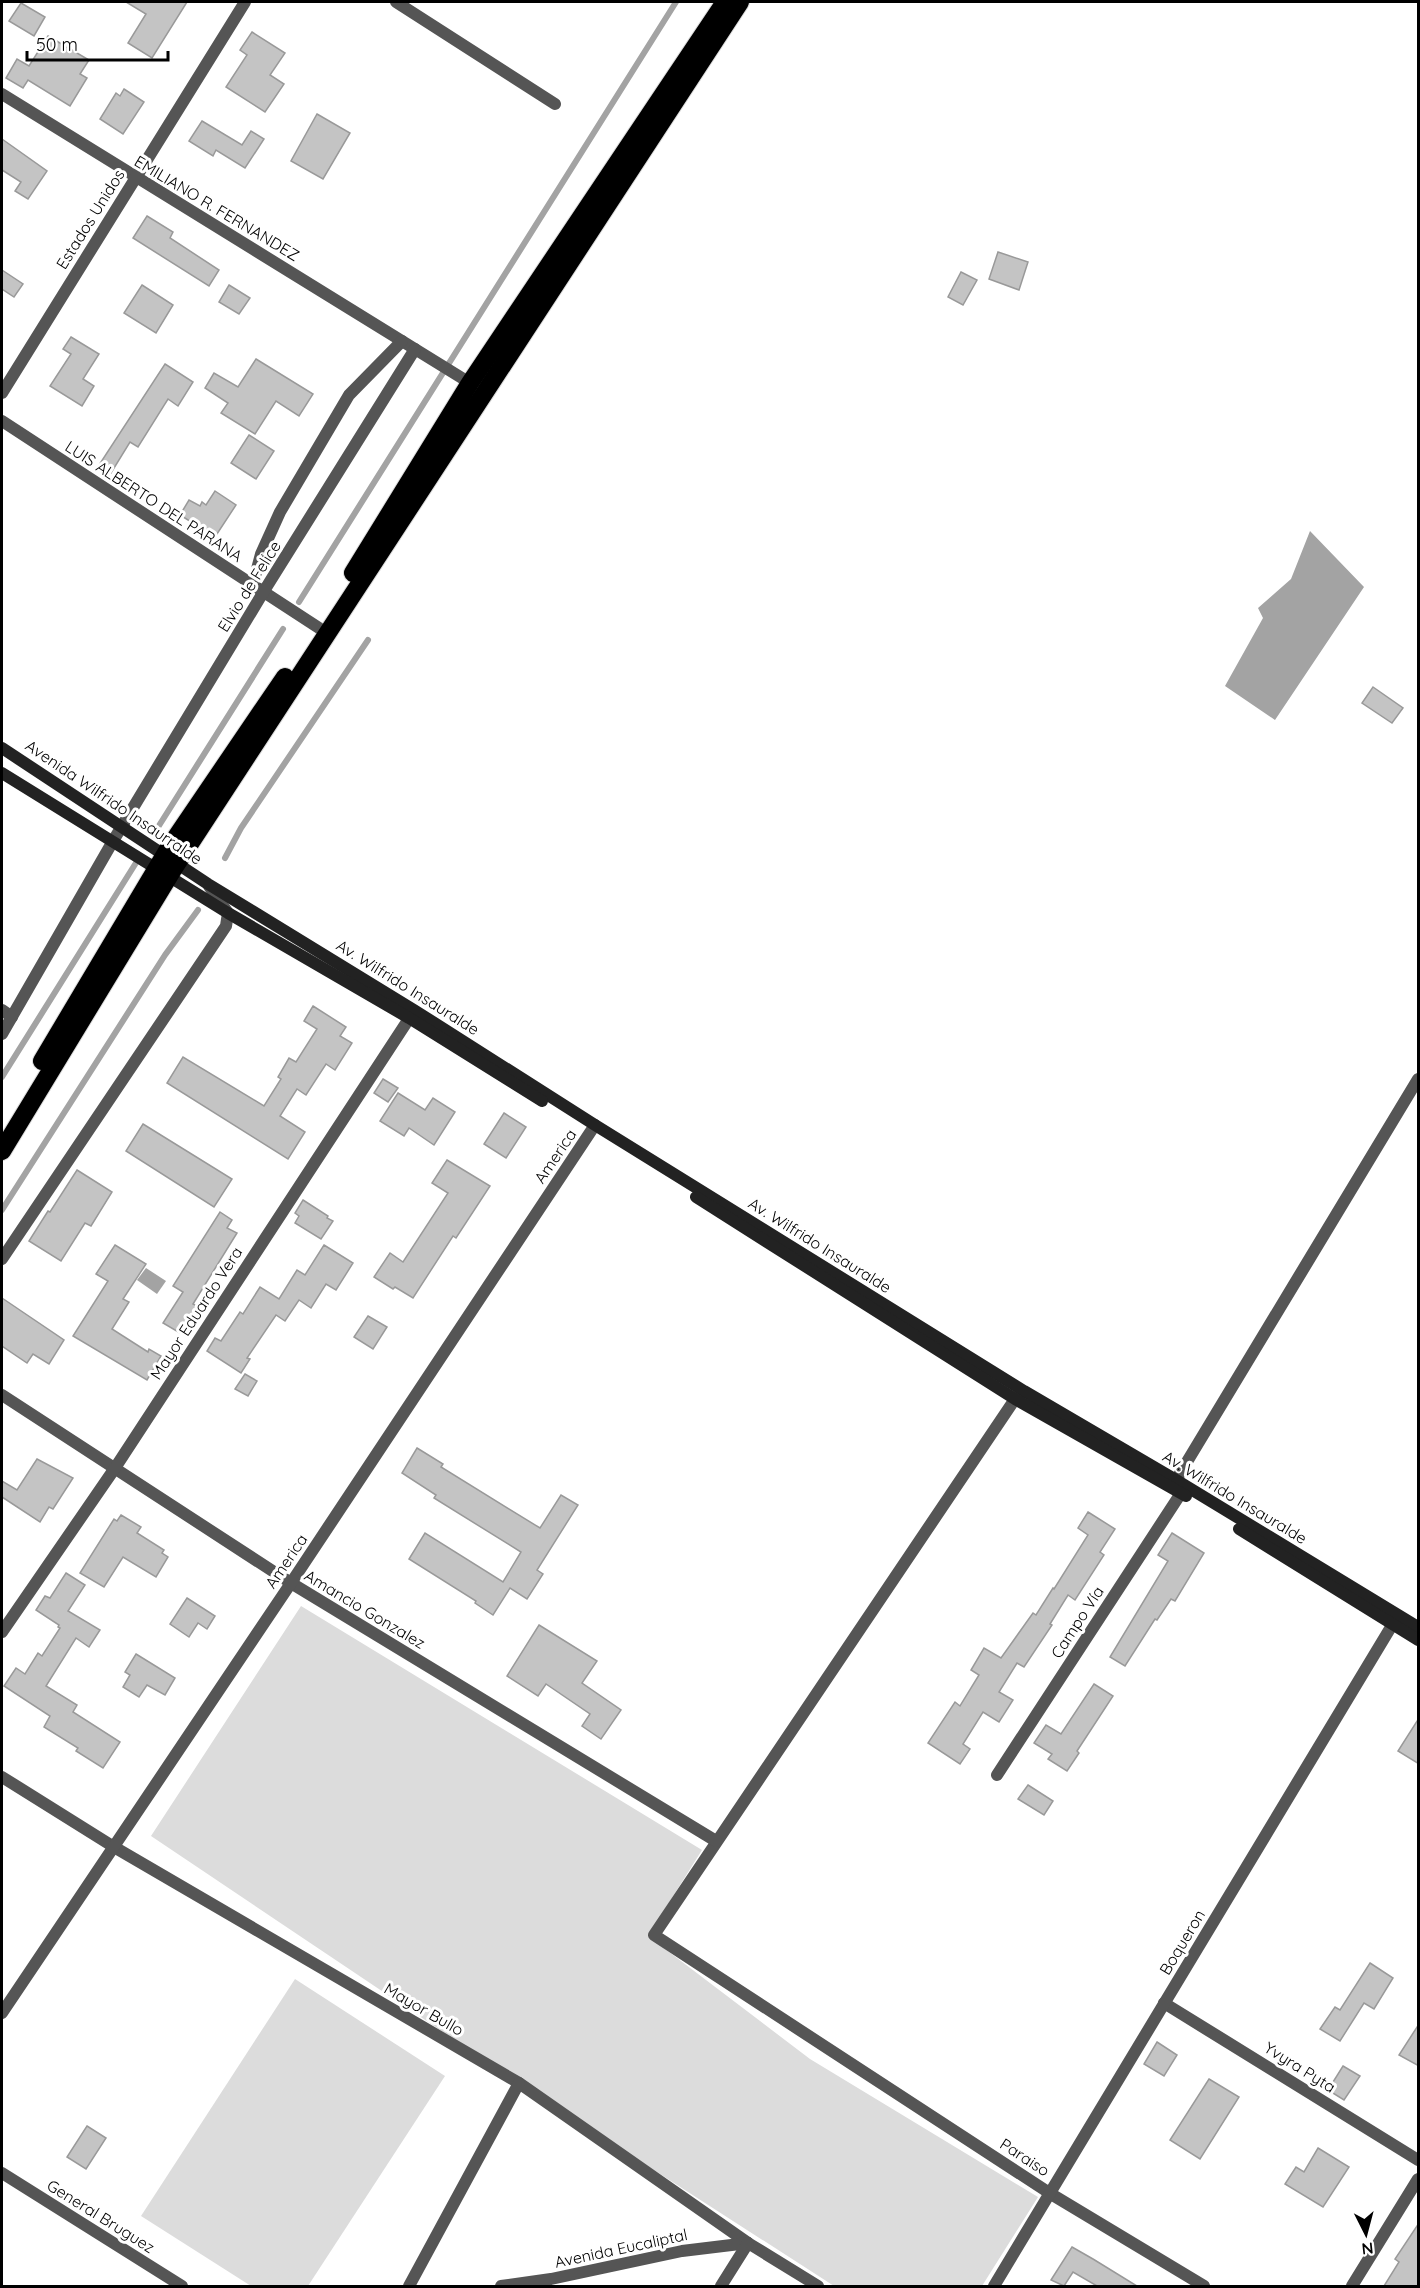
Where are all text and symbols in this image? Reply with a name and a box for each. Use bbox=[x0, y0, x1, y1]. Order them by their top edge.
scale bar bbox=[27, 24, 168, 62]
text: 50 m bbox=[36, 33, 78, 56]
street label: EMILIANO R. FERNANDEZ bbox=[131, 151, 303, 265]
street label: Estados Unidos bbox=[51, 165, 129, 273]
street label: LUIS ALBERTO DEL PARANA bbox=[62, 436, 246, 566]
street label: Elvio de Felice bbox=[213, 537, 285, 635]
street label: Avenida Wilfrido Insaurralde bbox=[22, 735, 206, 869]
street label: Av. Wilfrido Insauralde bbox=[333, 935, 483, 1039]
street label: America bbox=[529, 1125, 581, 1187]
street label: Av. Wilfrido Insauralde bbox=[745, 1193, 895, 1297]
street label: Mayor Eduardo Vera bbox=[146, 1243, 246, 1383]
street label: Av. Wilfrido Insauralde bbox=[1159, 1446, 1311, 1548]
street label: America bbox=[260, 1530, 312, 1592]
street label: Amancio Gonzalez bbox=[301, 1565, 429, 1653]
street label: Campo Vía bbox=[1046, 1582, 1108, 1662]
street label: Boqueron bbox=[1155, 1906, 1209, 1978]
street label: Mayor Bullo bbox=[381, 1978, 467, 2040]
street label: Yvyra Pyta bbox=[1261, 2037, 1339, 2097]
street label: Paraiso bbox=[996, 2134, 1054, 2180]
street label: General Bruguez bbox=[43, 2175, 159, 2257]
north arrow bbox=[1336, 2204, 1396, 2264]
street label: Avenida Eucaliptal bbox=[553, 2224, 689, 2272]
text: N bbox=[1361, 2238, 1374, 2259]

